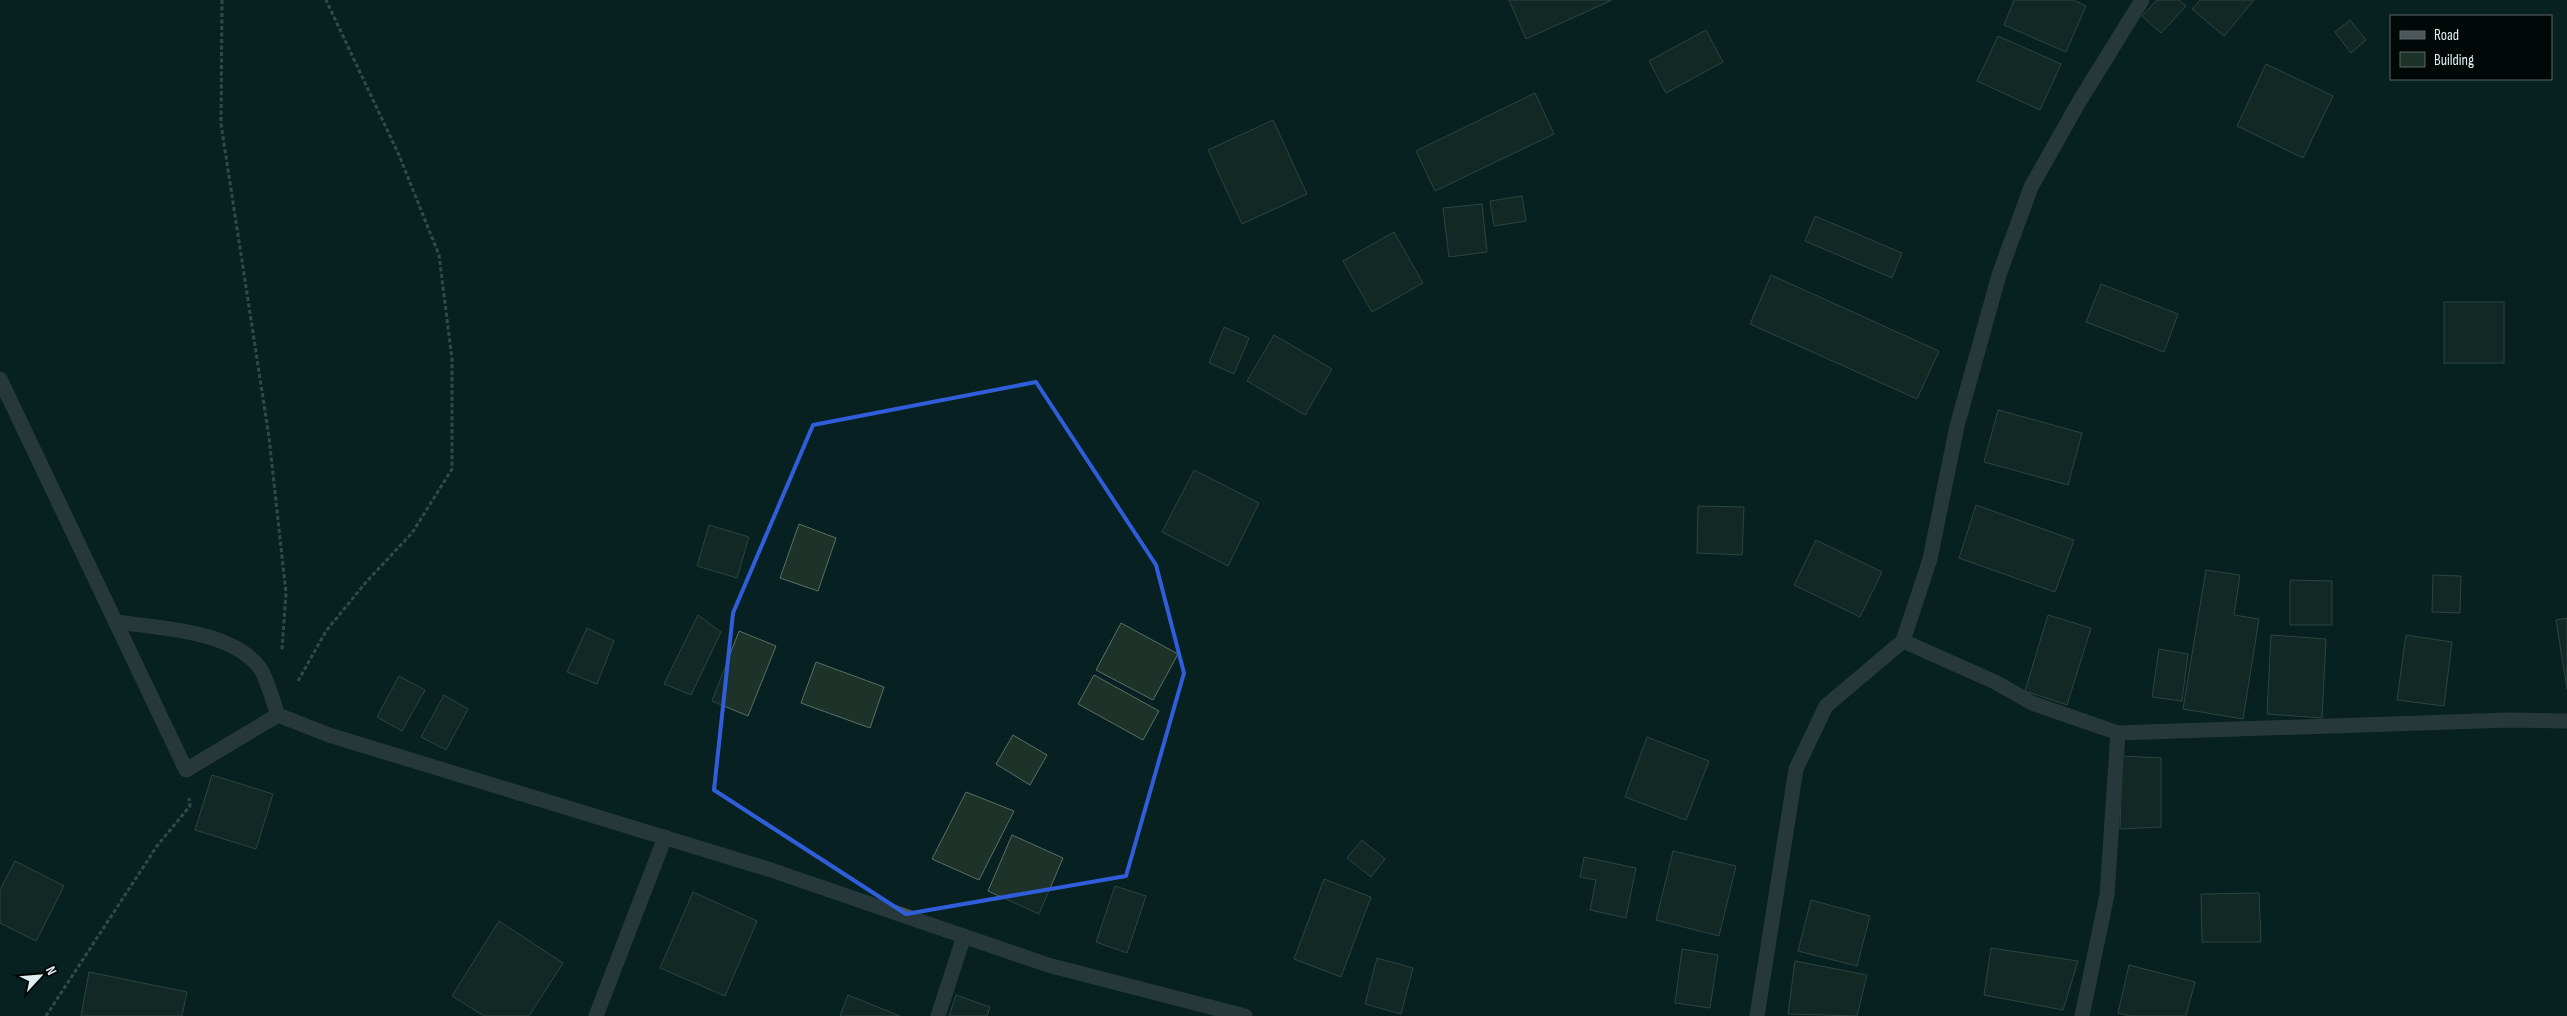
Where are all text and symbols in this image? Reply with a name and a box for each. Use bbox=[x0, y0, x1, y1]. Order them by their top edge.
legend bbox=[2390, 15, 2552, 80]
text: Road bbox=[2434, 26, 2459, 45]
text: Building bbox=[2434, 51, 2474, 70]
north arrow bbox=[15, 951, 65, 1001]
text: N bbox=[42, 963, 61, 978]

